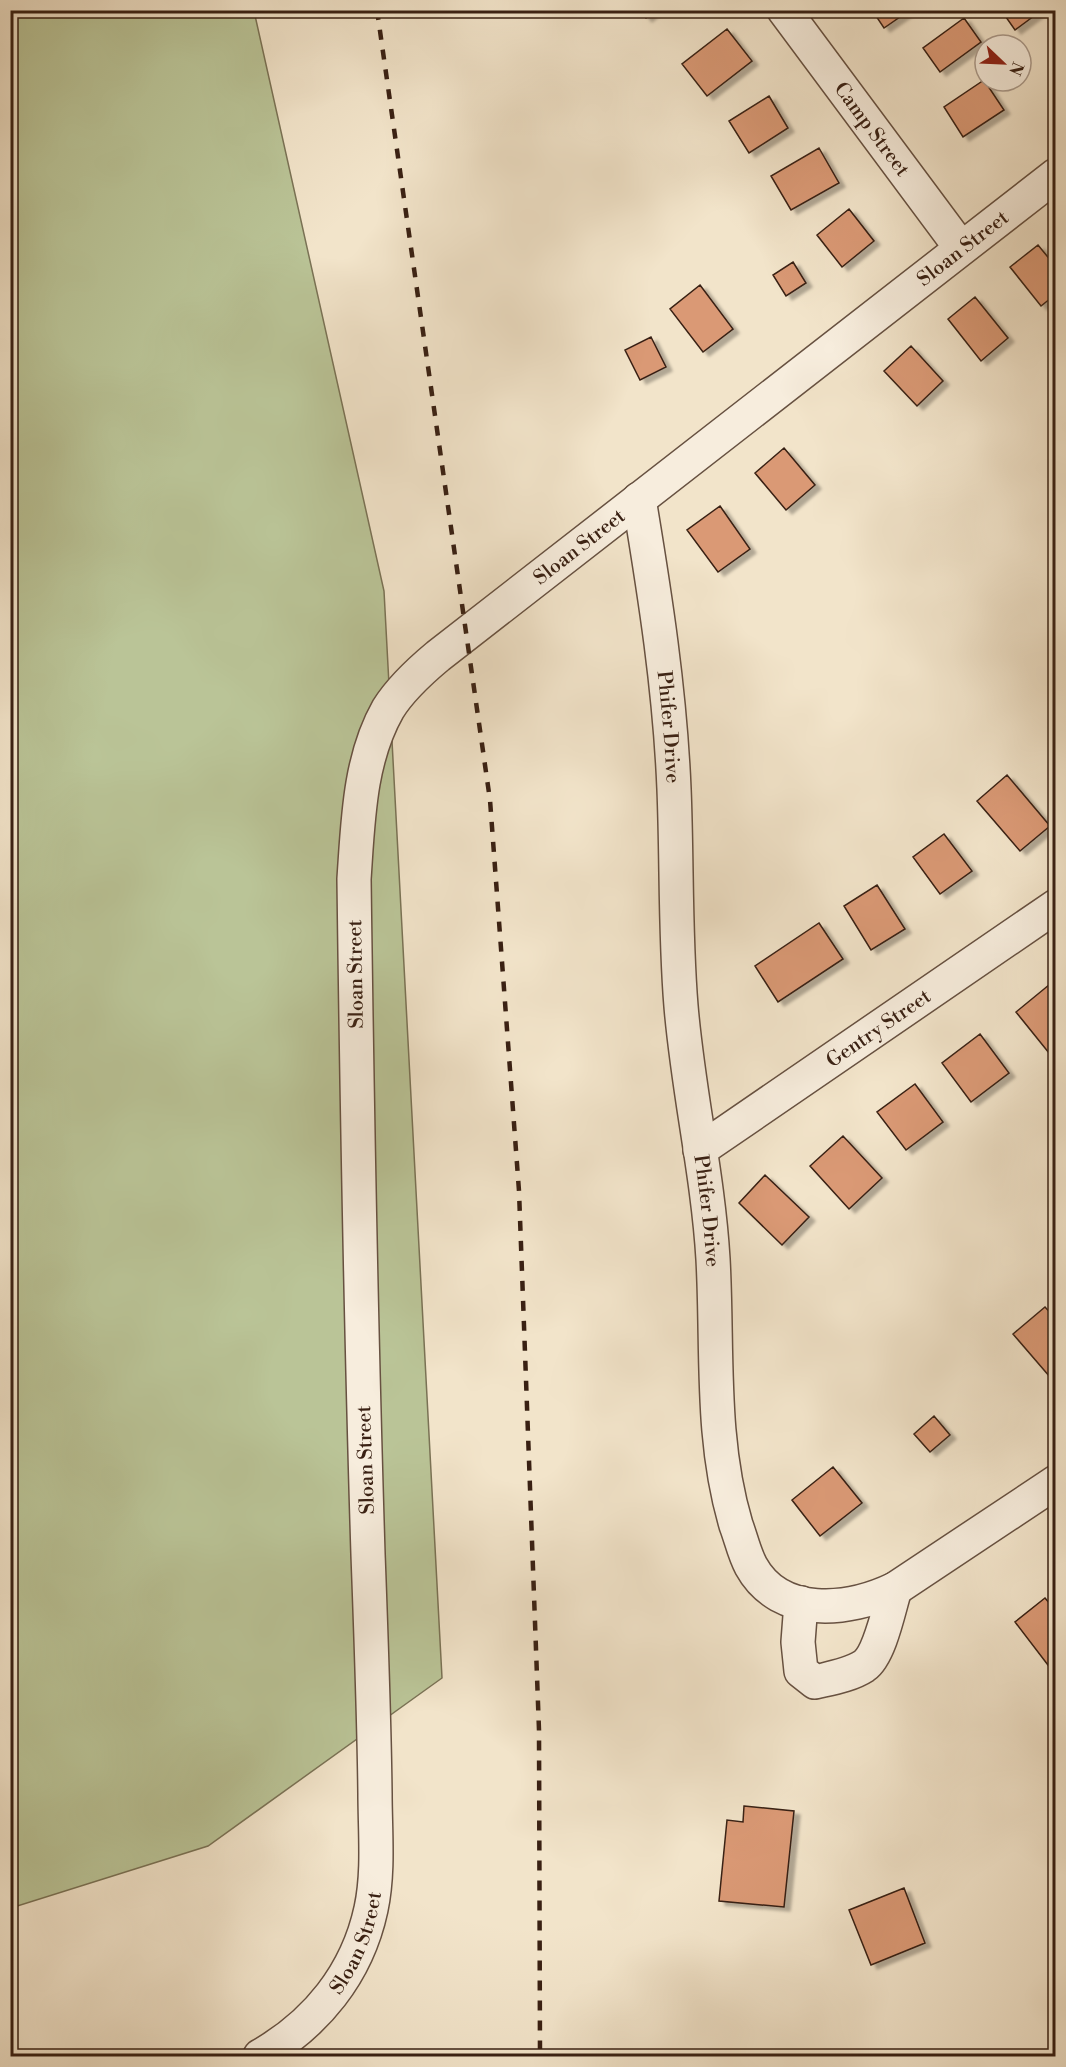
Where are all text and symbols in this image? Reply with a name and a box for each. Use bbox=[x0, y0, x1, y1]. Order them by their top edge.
north arrow bbox=[973, 33, 1033, 93]
text: N bbox=[1004, 59, 1028, 79]
street label: Camp Street bbox=[828, 78, 914, 182]
street label: Sloan Street bbox=[913, 206, 1014, 292]
street label: Sloan Street bbox=[529, 504, 631, 591]
street label: Phifer Drive bbox=[650, 669, 685, 784]
street label: Sloan Street bbox=[343, 919, 370, 1029]
street label: Gentry Street bbox=[822, 984, 936, 1074]
street label: Phifer Drive bbox=[687, 1153, 724, 1268]
street label: Sloan Street bbox=[352, 1405, 381, 1515]
street label: Sloan Street bbox=[325, 1890, 388, 2000]

